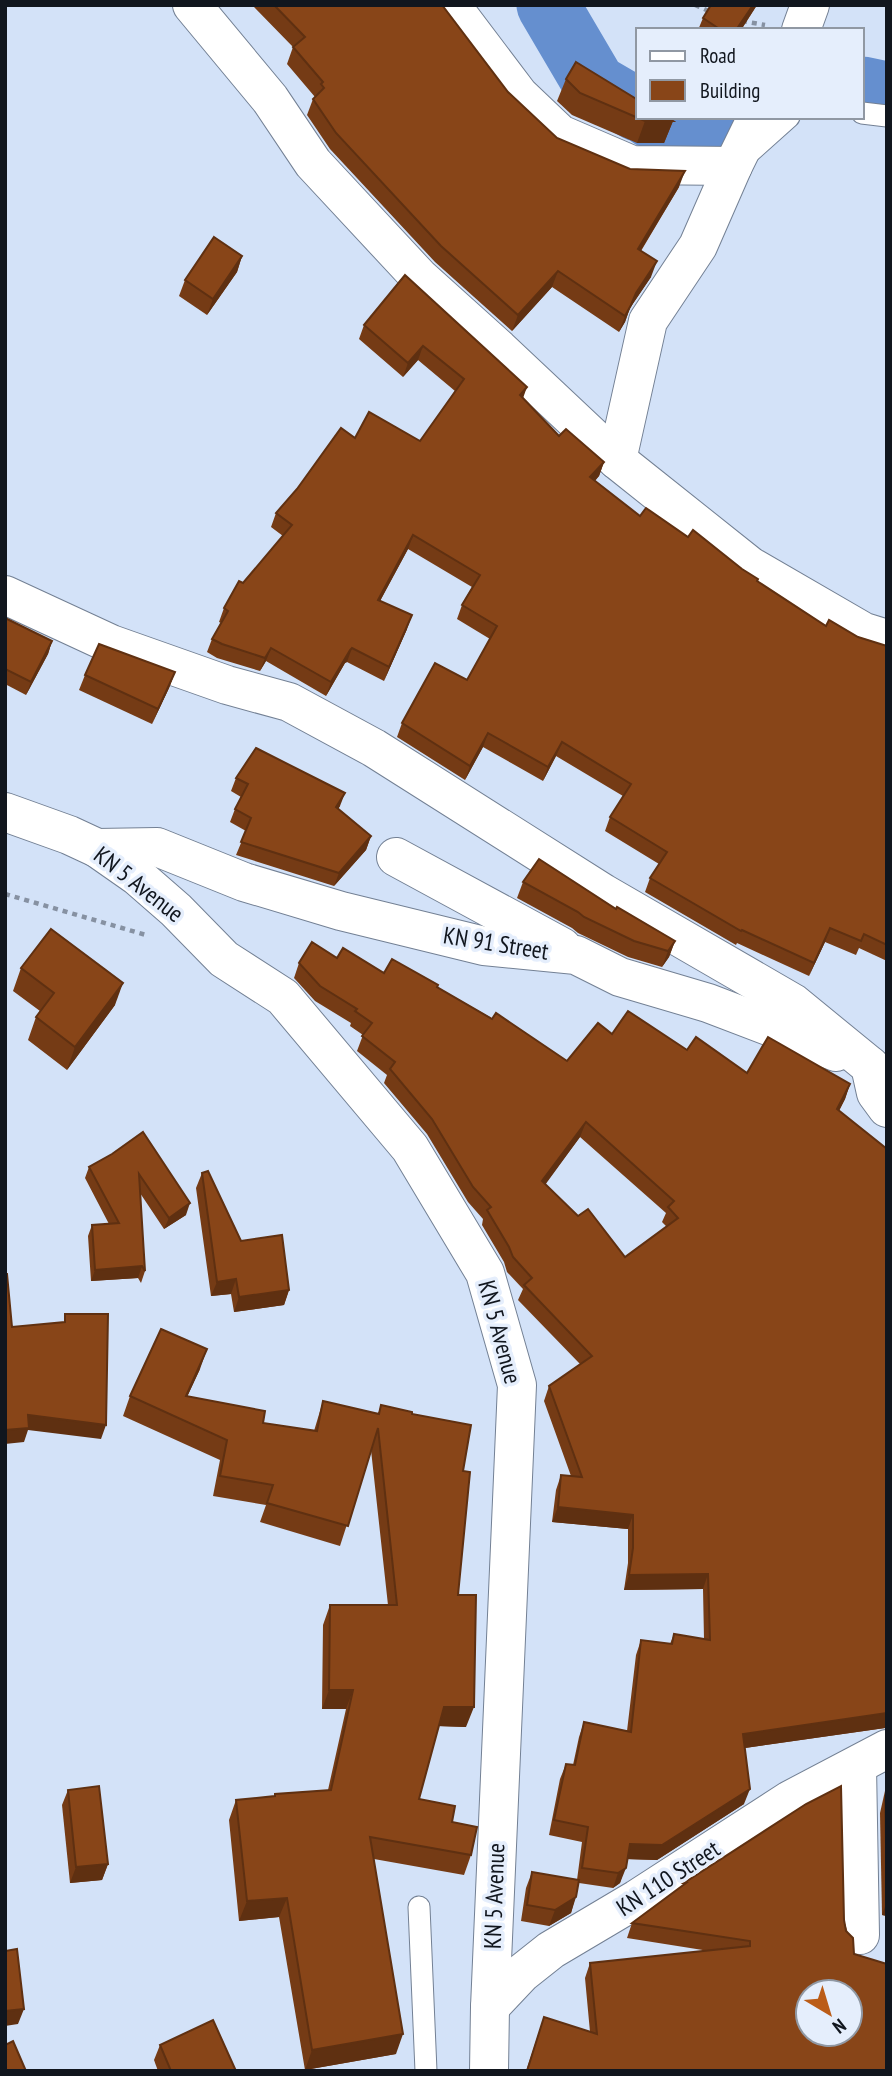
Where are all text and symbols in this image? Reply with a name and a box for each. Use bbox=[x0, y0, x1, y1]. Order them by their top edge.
legend bbox=[636, 28, 864, 119]
text: Road bbox=[700, 42, 736, 69]
text: Building bbox=[700, 77, 760, 104]
street label: KN 5 Avenue bbox=[88, 839, 190, 929]
street label: KN 91 Street bbox=[441, 919, 551, 967]
street label: KN 5 Avenue bbox=[471, 1277, 529, 1387]
street label: KN 110 Street bbox=[610, 1833, 726, 1923]
street label: KN 5 Avenue bbox=[477, 1843, 511, 1949]
north arrow bbox=[794, 1978, 864, 2048]
text: N bbox=[828, 2014, 851, 2039]

